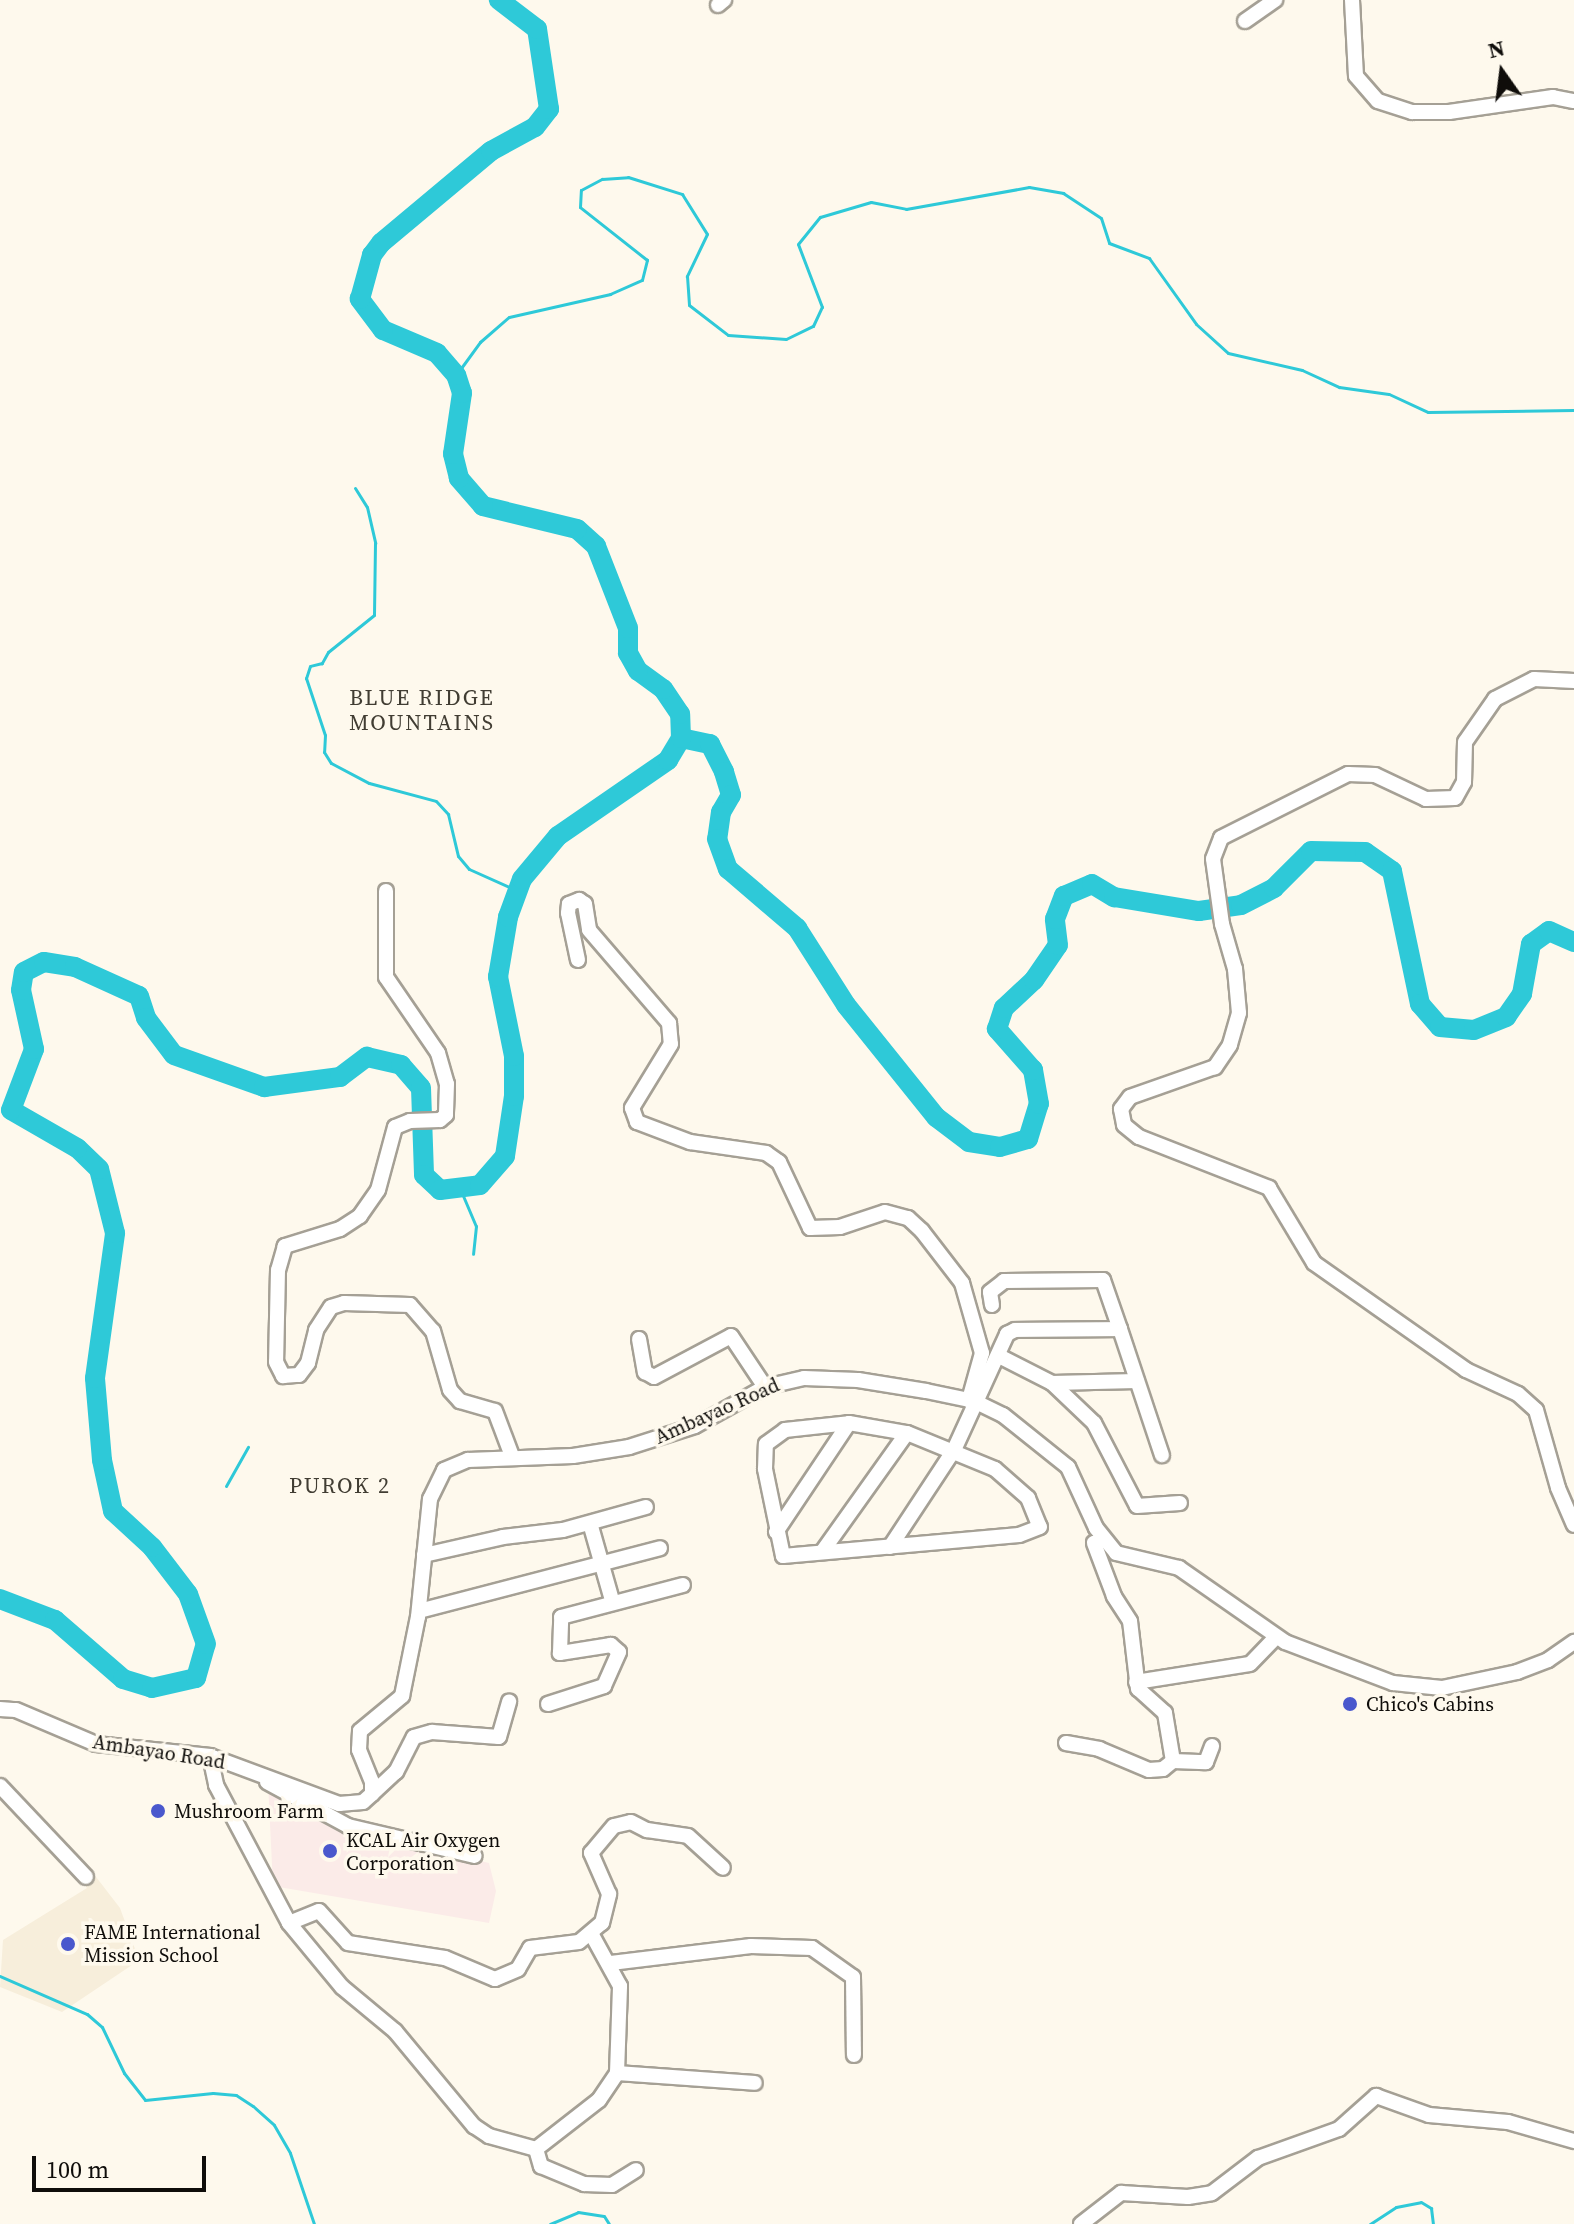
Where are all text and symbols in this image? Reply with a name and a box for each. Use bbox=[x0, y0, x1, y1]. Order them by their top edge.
north arrow bbox=[1462, 32, 1542, 112]
text: N bbox=[1485, 32, 1508, 65]
district label: BLUE RIDGE MOUNTAINS bbox=[349, 684, 495, 736]
street label: Ambayao Road bbox=[651, 1373, 783, 1449]
district label: PUROK 2 bbox=[289, 1473, 391, 1499]
place label: Chico's Cabins bbox=[1366, 1692, 1494, 1716]
marker: Chico's Cabins bbox=[1341, 1695, 1359, 1713]
street label: Ambayao Road bbox=[91, 1730, 227, 1774]
place label: Mushroom Farm bbox=[174, 1799, 324, 1823]
marker: Mushroom Farm bbox=[149, 1802, 167, 1820]
place label: KCAL Air Oxygen Corporation bbox=[346, 1828, 500, 1875]
marker: KCAL Air Oxygen Corporation bbox=[321, 1842, 339, 1860]
place label: FAME International Mission School bbox=[84, 1920, 261, 1967]
marker: FAME International Mission School bbox=[59, 1935, 77, 1953]
scale bar bbox=[36, 2140, 210, 2190]
text: 100 m bbox=[46, 2153, 109, 2186]

